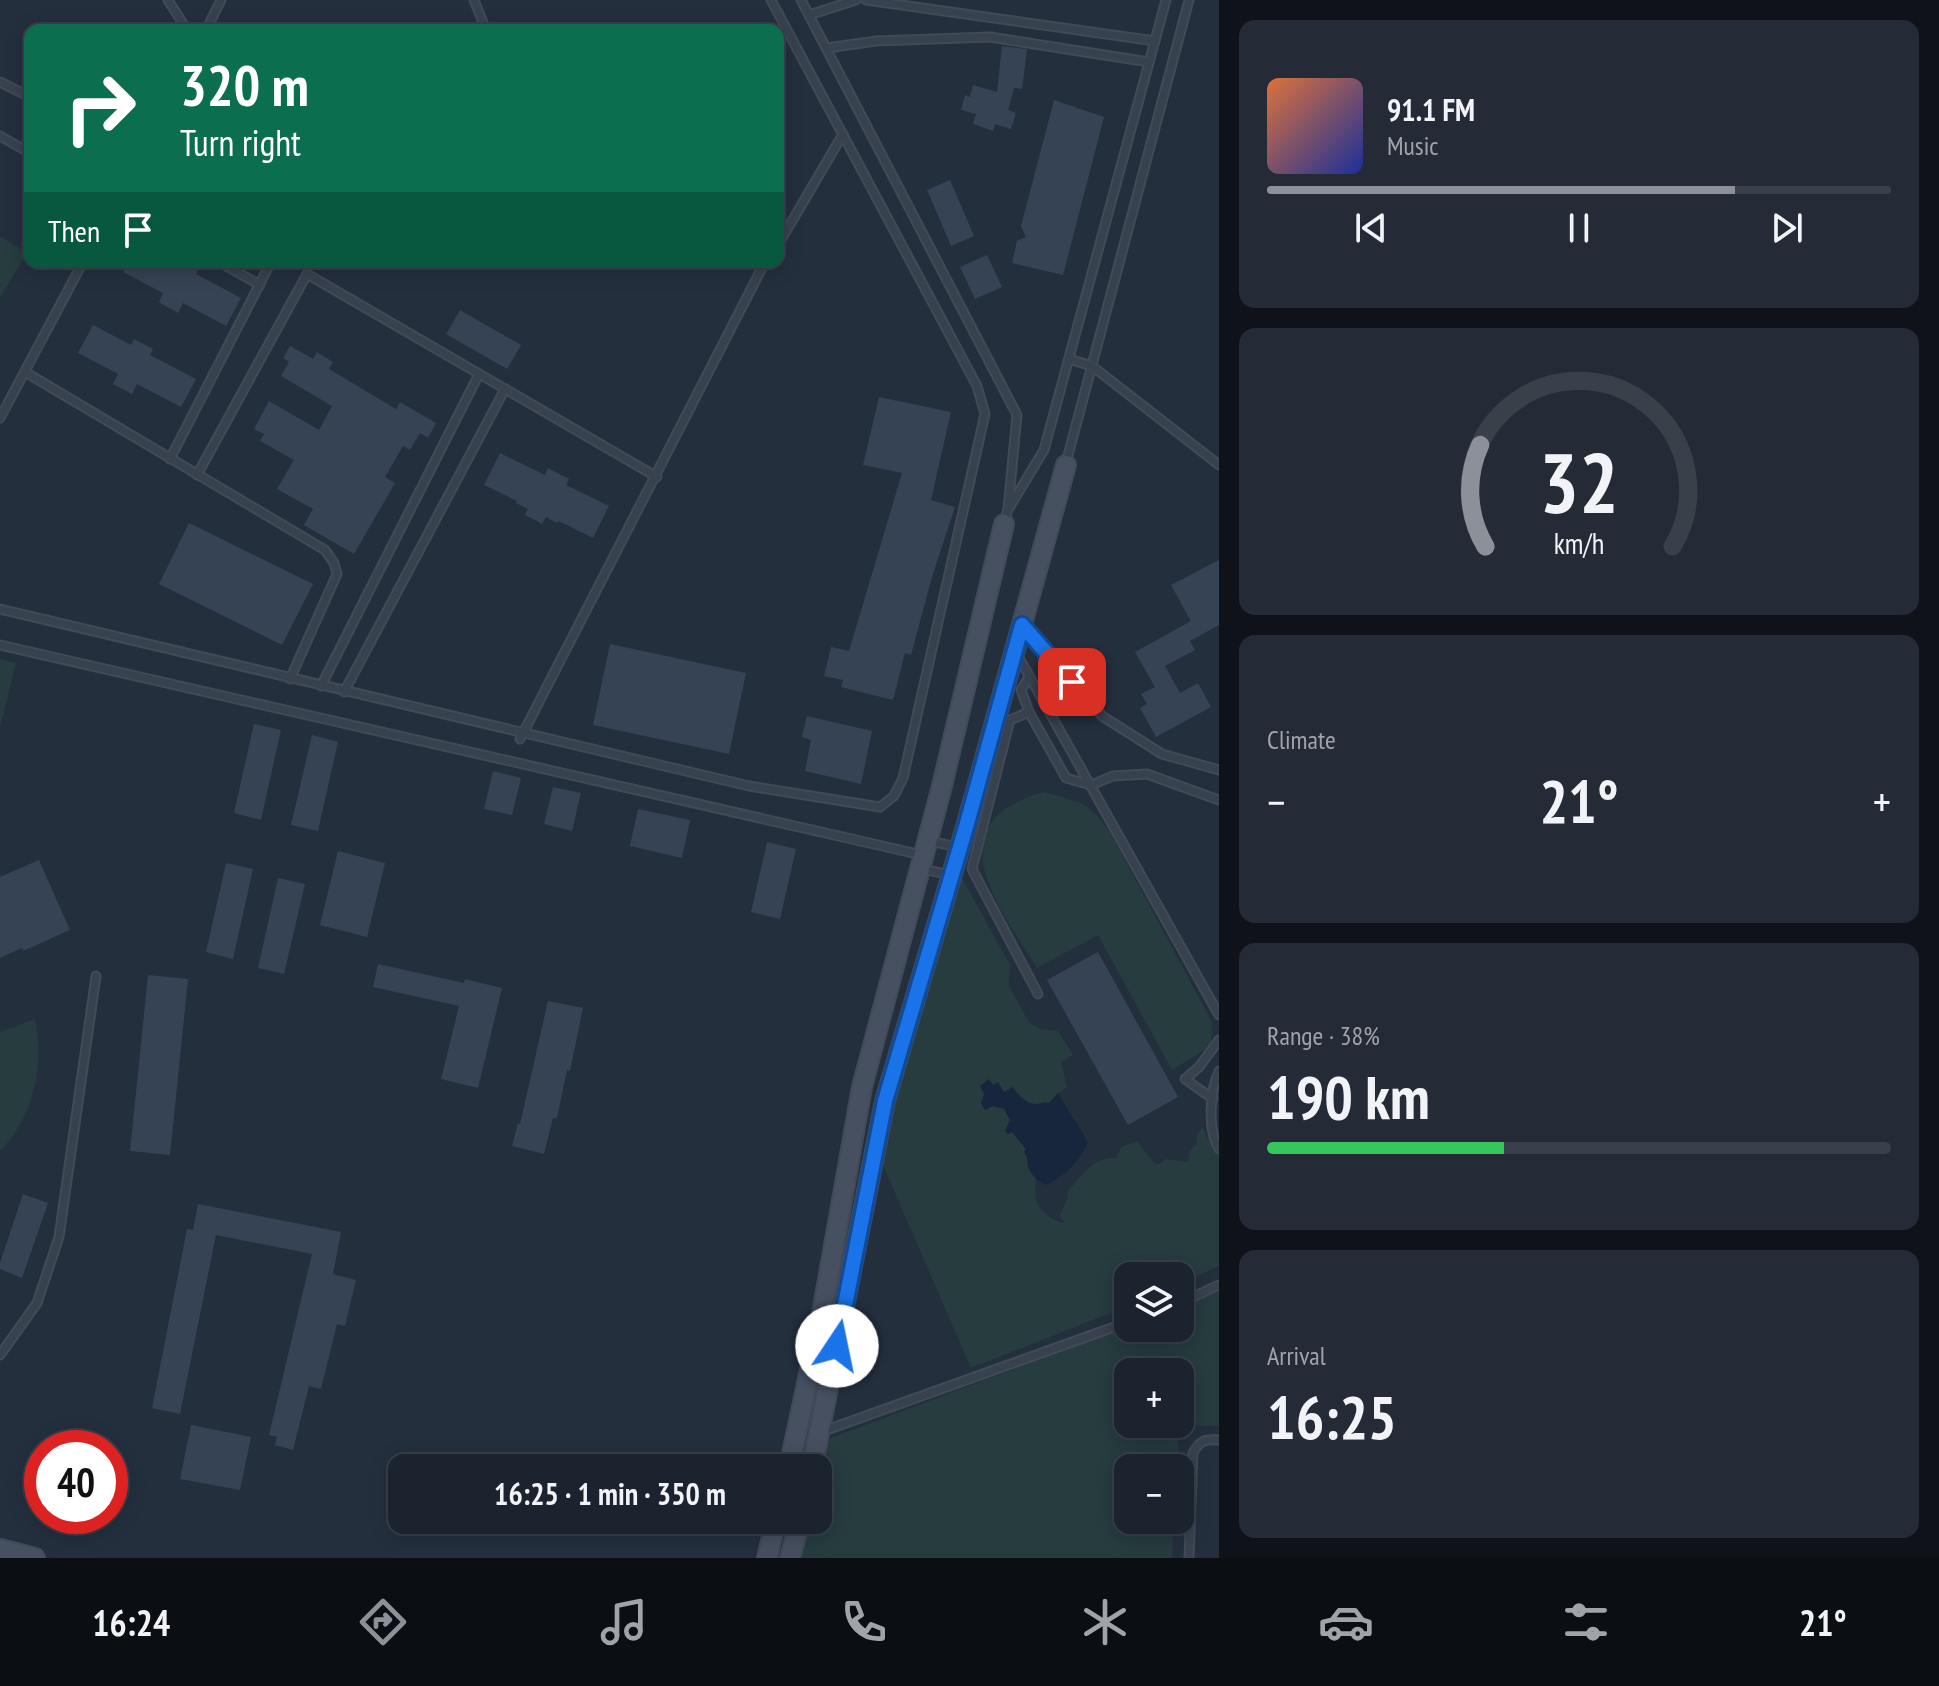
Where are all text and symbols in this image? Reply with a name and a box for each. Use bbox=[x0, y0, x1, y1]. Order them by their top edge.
text: 320 m bbox=[180, 49, 309, 121]
icon: right bbox=[48, 56, 152, 160]
text: 91.1 FM bbox=[1387, 90, 1475, 129]
text: Turn right bbox=[180, 119, 301, 166]
text: Music bbox=[1387, 129, 1439, 162]
icon: previous bbox=[1349, 206, 1393, 250]
icon: pause bbox=[1557, 206, 1601, 250]
icon: next bbox=[1765, 206, 1809, 250]
icon: arrive bbox=[116, 208, 160, 252]
text: Then bbox=[48, 211, 100, 250]
text: 32 bbox=[1539, 428, 1619, 536]
text: km/h bbox=[1554, 526, 1604, 563]
pin bbox=[1038, 648, 1106, 716]
icon: arrive bbox=[1050, 660, 1094, 704]
text: Climate bbox=[1267, 723, 1336, 756]
text: 21° bbox=[1539, 762, 1619, 840]
text: − bbox=[1267, 773, 1285, 830]
text: + bbox=[1873, 773, 1891, 830]
text: Range · 38% bbox=[1267, 1019, 1380, 1052]
text: 190 km bbox=[1267, 1058, 1430, 1136]
map controls bbox=[1114, 1262, 1194, 1534]
button: layers bbox=[1114, 1262, 1194, 1342]
position arrow bbox=[795, 1304, 879, 1388]
text: Arrival bbox=[1267, 1339, 1326, 1372]
button: + bbox=[1114, 1358, 1194, 1438]
text: 16:25 bbox=[1267, 1378, 1397, 1456]
speed limit sign: 40 bbox=[24, 1430, 128, 1534]
button: − bbox=[1114, 1454, 1194, 1534]
text: 16:25 · 1 min · 350 m bbox=[494, 1474, 726, 1513]
icon: directions bbox=[355, 1594, 411, 1650]
icon: music bbox=[596, 1594, 652, 1650]
icon: phone bbox=[836, 1594, 892, 1650]
icon: climate bbox=[1077, 1594, 1133, 1650]
icon: car bbox=[1318, 1594, 1374, 1650]
icon: filters bbox=[1558, 1594, 1614, 1650]
text: 16:24 bbox=[92, 1599, 170, 1646]
text: 21° bbox=[1799, 1599, 1847, 1646]

